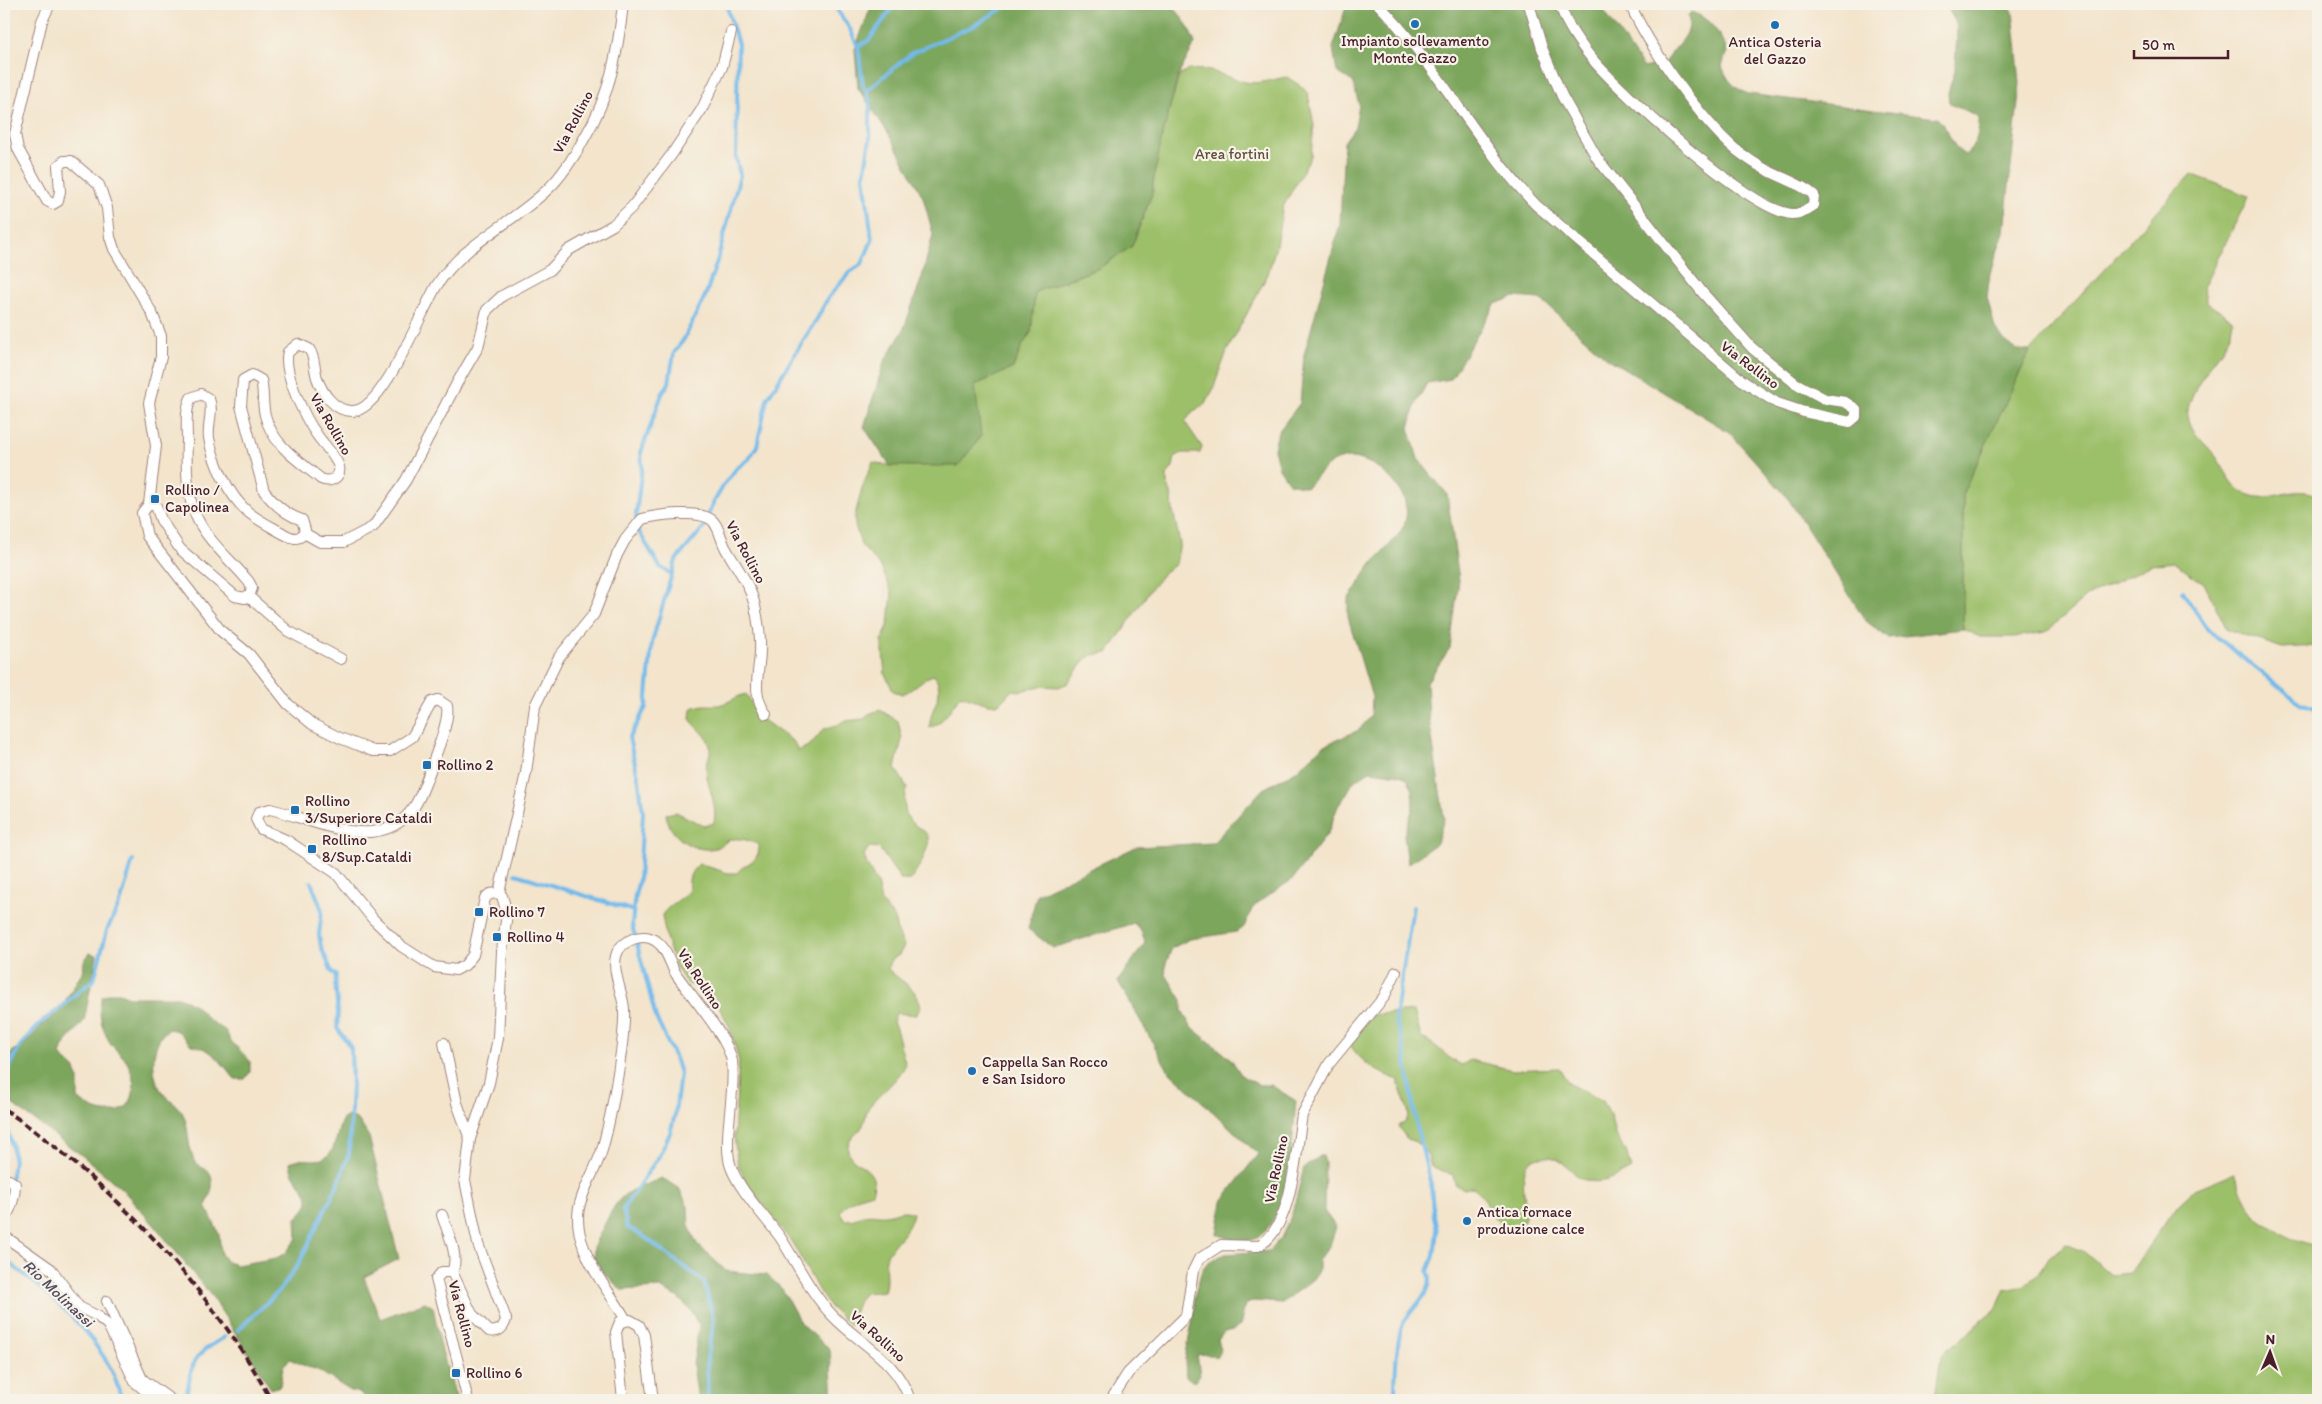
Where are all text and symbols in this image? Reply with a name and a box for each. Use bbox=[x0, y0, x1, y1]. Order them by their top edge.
marker: Impianto sollevamento Monte Gazzo bbox=[1409, 18, 1421, 30]
marker: Antica Osteria del Gazzo bbox=[1769, 19, 1781, 31]
scale bar bbox=[2134, 28, 2228, 60]
place label: Impianto sollevamento Monte Gazzo bbox=[1341, 32, 1489, 67]
place label: Antica Osteria del Gazzo bbox=[1729, 33, 1822, 68]
text: 50 m bbox=[2142, 36, 2175, 54]
street label: Via Rollino bbox=[549, 87, 597, 157]
park label: Area fortini bbox=[1195, 145, 1269, 163]
street label: Via Rollino bbox=[1717, 337, 1783, 393]
street label: Via Rollino bbox=[306, 390, 356, 458]
place label: Rollino / Capolinea bbox=[165, 481, 230, 516]
marker: Rollino / Capolinea bbox=[149, 493, 161, 505]
street label: Via Rollino bbox=[722, 517, 770, 587]
place label: Rollino 2 bbox=[437, 756, 493, 774]
marker: Rollino 2 bbox=[421, 759, 433, 771]
place label: Rollino 3/Superiore Cataldi bbox=[305, 792, 432, 827]
marker: Rollino 3/Superiore Cataldi bbox=[289, 804, 301, 816]
place label: Rollino 8/Sup.Cataldi bbox=[322, 831, 412, 866]
marker: Rollino 8/Sup.Cataldi bbox=[306, 843, 318, 855]
place label: Rollino 7 bbox=[489, 903, 545, 921]
marker: Rollino 7 bbox=[473, 906, 485, 918]
place label: Rollino 4 bbox=[507, 928, 565, 946]
marker: Rollino 4 bbox=[491, 931, 503, 943]
street label: Via Rollino bbox=[674, 945, 726, 1013]
place label: Cappella San Rocco e San Isidoro bbox=[982, 1053, 1108, 1088]
marker: Cappella San Rocco e San Isidoro bbox=[966, 1065, 978, 1077]
street label: Via Rollino bbox=[1260, 1133, 1292, 1205]
place label: Antica fornace produzione calce bbox=[1477, 1203, 1585, 1238]
marker: Antica fornace produzione calce bbox=[1461, 1215, 1473, 1227]
water label: Rio Molinassi bbox=[19, 1256, 99, 1332]
street label: Via Rollino bbox=[444, 1278, 480, 1350]
street label: Via Rollino bbox=[846, 1306, 910, 1366]
north arrow bbox=[2244, 1326, 2294, 1376]
text: N bbox=[2265, 1331, 2275, 1348]
place label: Rollino 6 bbox=[466, 1364, 522, 1382]
marker: Rollino 6 bbox=[450, 1367, 462, 1379]

